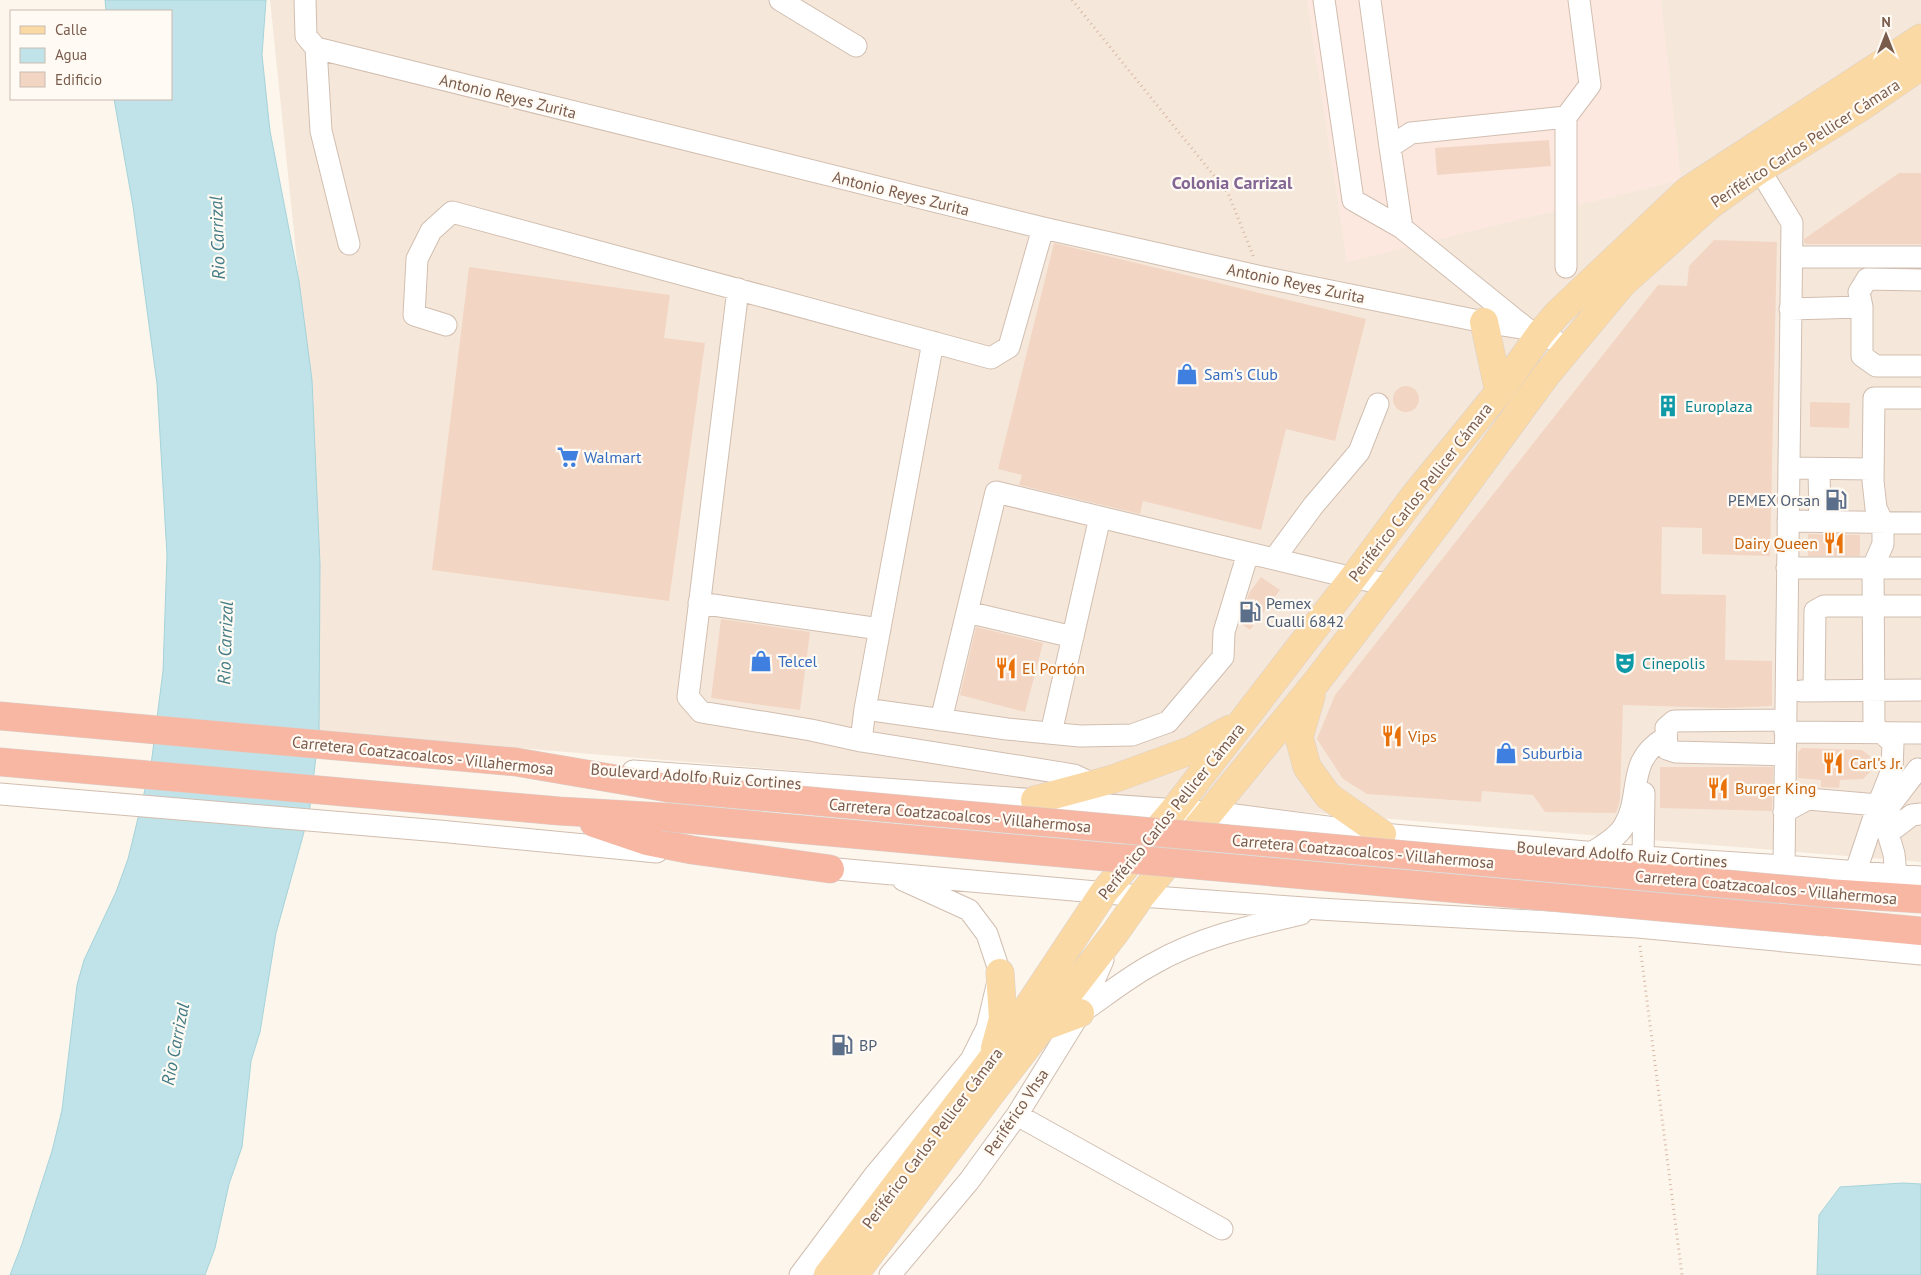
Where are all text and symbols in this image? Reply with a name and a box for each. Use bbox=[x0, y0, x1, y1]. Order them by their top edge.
legend bbox=[10, 10, 172, 100]
north arrow bbox=[1861, 10, 1911, 60]
text: N bbox=[1881, 13, 1891, 31]
text: Calle bbox=[55, 20, 87, 39]
text: Agua bbox=[55, 45, 87, 64]
street label: Antonio Reyes Zurita bbox=[437, 69, 579, 123]
text: Edificio bbox=[55, 70, 102, 89]
street label: Periférico Carlos Pellicer Cámara bbox=[1707, 74, 1903, 212]
street label: Antonio Reyes Zurita bbox=[830, 166, 972, 220]
district label: Colonia Carrizal bbox=[1172, 171, 1293, 194]
water label: Rio Carrizal bbox=[204, 196, 230, 280]
street label: Antonio Reyes Zurita bbox=[1225, 259, 1367, 307]
shop icon: Sam's Club bbox=[1174, 361, 1200, 387]
place label: Sam's Club bbox=[1204, 364, 1278, 384]
building icon: Europlaza bbox=[1655, 393, 1681, 419]
place label: Europlaza bbox=[1685, 396, 1753, 416]
street label: Periférico Carlos Pellicer Cámara bbox=[1344, 399, 1496, 585]
supermarket icon: Walmart bbox=[555, 444, 581, 470]
place label: Walmart bbox=[584, 447, 642, 467]
fuel station icon: PEMEX Orsan bbox=[1823, 487, 1849, 513]
place label: PEMEX Orsan bbox=[1728, 490, 1820, 510]
restaurant icon: Dairy Queen bbox=[1821, 530, 1847, 556]
place label: Dairy Queen bbox=[1734, 533, 1818, 553]
place label: Pemex Cualli 6842 bbox=[1266, 593, 1344, 631]
fuel station icon: Pemex Cualli 6842 bbox=[1237, 599, 1263, 625]
water label: Rio Carrizal bbox=[212, 601, 238, 685]
shop icon: Telcel bbox=[748, 648, 774, 674]
theatre icon: Cinepolis bbox=[1612, 650, 1638, 676]
place label: Telcel bbox=[778, 651, 818, 671]
place label: Cinepolis bbox=[1642, 653, 1705, 673]
restaurant icon: El Portón bbox=[993, 655, 1019, 681]
place label: El Portón bbox=[1022, 658, 1085, 678]
street label: Periférico Carlos Pellicer Cámara bbox=[1094, 719, 1248, 903]
restaurant icon: Vips bbox=[1379, 723, 1405, 749]
place label: Vips bbox=[1407, 726, 1437, 746]
street label: Carretera Coatzacoalcos - Villahermosa bbox=[291, 731, 555, 779]
shop icon: Suburbia bbox=[1493, 740, 1519, 766]
place label: Suburbia bbox=[1522, 743, 1583, 763]
restaurant icon: Carl's Jr. bbox=[1820, 750, 1846, 776]
place label: Carl's Jr. bbox=[1850, 753, 1903, 773]
street label: Boulevard Adolfo Ruiz Cortines bbox=[590, 759, 802, 793]
restaurant icon: Burger King bbox=[1705, 775, 1731, 801]
place label: Burger King bbox=[1735, 778, 1816, 798]
street label: Carretera Coatzacoalcos - Villahermosa bbox=[828, 794, 1092, 836]
street label: Carretera Coatzacoalcos - Villahermosa bbox=[1231, 830, 1495, 872]
street label: Boulevard Adolfo Ruiz Cortines bbox=[1516, 837, 1728, 871]
street label: Carretera Coatzacoalcos - Villahermosa bbox=[1634, 866, 1898, 908]
water label: Rio Carrizal bbox=[156, 1001, 194, 1087]
fuel station icon: BP bbox=[829, 1032, 855, 1058]
place label: BP bbox=[859, 1035, 877, 1055]
street label: Periférico Carlos Pellicer Cámara bbox=[857, 1044, 1007, 1232]
street label: Periférico Vhsa bbox=[980, 1065, 1052, 1159]

